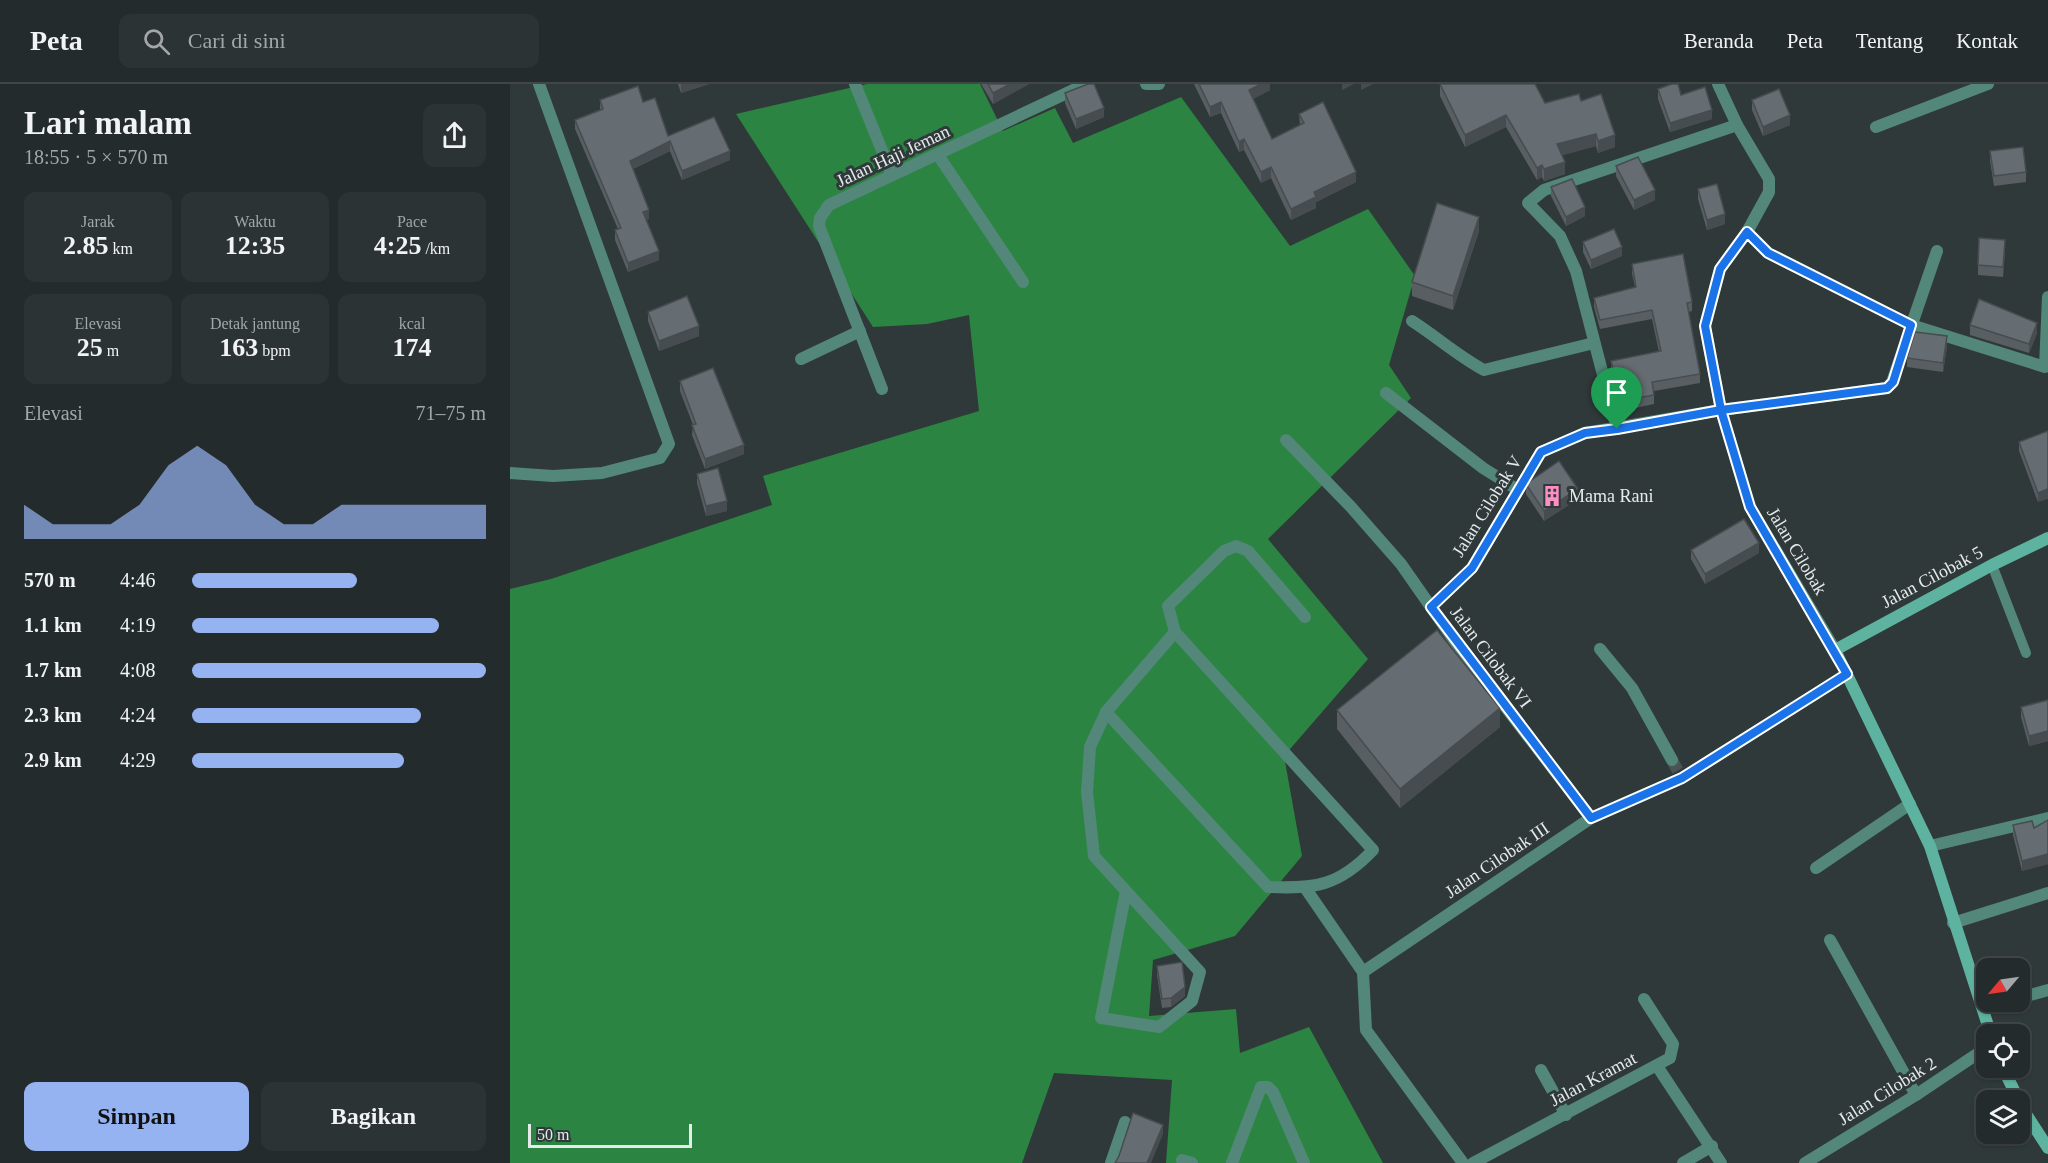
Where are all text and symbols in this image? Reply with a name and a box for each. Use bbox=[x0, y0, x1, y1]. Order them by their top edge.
search box bbox=[119, 14, 539, 68]
text: Peta bbox=[30, 25, 83, 56]
icon: search bbox=[140, 25, 173, 58]
text: Cari di sini bbox=[188, 28, 286, 53]
text: Beranda bbox=[1684, 29, 1754, 53]
text: Peta bbox=[1787, 29, 1823, 53]
text: Tentang bbox=[1856, 29, 1923, 53]
text: Kontak bbox=[1956, 29, 2018, 53]
button: share bbox=[423, 104, 486, 167]
text: Lari malam bbox=[24, 105, 192, 141]
street label: Jalan Haji Jeman bbox=[833, 121, 953, 191]
text: 18:55 · 5 × 570 m bbox=[24, 146, 168, 168]
text: Jarak bbox=[81, 213, 115, 230]
text: Waktu bbox=[234, 213, 276, 230]
text: Pace bbox=[397, 213, 427, 230]
text: 2.85 bbox=[63, 231, 109, 260]
text: 12:35 bbox=[225, 231, 285, 260]
text: 4:25 bbox=[374, 231, 421, 260]
text: km bbox=[109, 240, 133, 257]
text: /km bbox=[421, 240, 450, 257]
text: Elevasi bbox=[74, 315, 122, 332]
text: Detak jantung bbox=[210, 315, 300, 332]
text: kcal bbox=[399, 315, 425, 332]
text: 25 bbox=[77, 333, 103, 362]
text: 163 bbox=[219, 333, 258, 362]
text: 174 bbox=[393, 333, 432, 362]
text: m bbox=[103, 342, 119, 359]
text: bpm bbox=[258, 342, 291, 359]
pin bbox=[1591, 367, 1642, 429]
icon: arrive bbox=[1600, 376, 1633, 409]
text: Elevasi bbox=[24, 402, 83, 424]
text: 71–75 m bbox=[415, 402, 486, 424]
street label: Jalan Cilobak V bbox=[1448, 452, 1526, 560]
building icon: Mama Rani bbox=[1540, 484, 1564, 508]
place label: Mama Rani bbox=[1569, 486, 1653, 506]
street label: Jalan Cilobak bbox=[1763, 504, 1831, 598]
street label: Jalan Cilobak 5 bbox=[1878, 542, 1986, 612]
text: 570 m bbox=[24, 569, 76, 591]
text: 4:46 bbox=[120, 569, 156, 591]
street label: Jalan Cilobak VI bbox=[1446, 602, 1536, 712]
text: 1.1 km bbox=[24, 614, 82, 636]
text: 4:19 bbox=[120, 614, 156, 636]
text: 1.7 km bbox=[24, 659, 82, 681]
text: 4:08 bbox=[120, 659, 156, 681]
text: 2.3 km bbox=[24, 704, 82, 726]
text: 4:24 bbox=[120, 704, 156, 726]
text: 2.9 km bbox=[24, 749, 82, 771]
text: 4:29 bbox=[120, 749, 156, 771]
street label: Jalan Cilobak III bbox=[1441, 818, 1553, 902]
north arrow bbox=[1976, 958, 2030, 1012]
map controls bbox=[1976, 958, 2030, 1144]
button: locate bbox=[1976, 1024, 2030, 1078]
street label: Jalan Kramat bbox=[1546, 1048, 1640, 1110]
street label: Jalan Cilobak 2 bbox=[1834, 1053, 1940, 1129]
button: Simpan bbox=[24, 1082, 249, 1151]
button: Bagikan bbox=[261, 1082, 486, 1151]
button: layers bbox=[1976, 1090, 2030, 1144]
scale bar bbox=[528, 1121, 692, 1148]
text: 50 m bbox=[537, 1126, 569, 1143]

